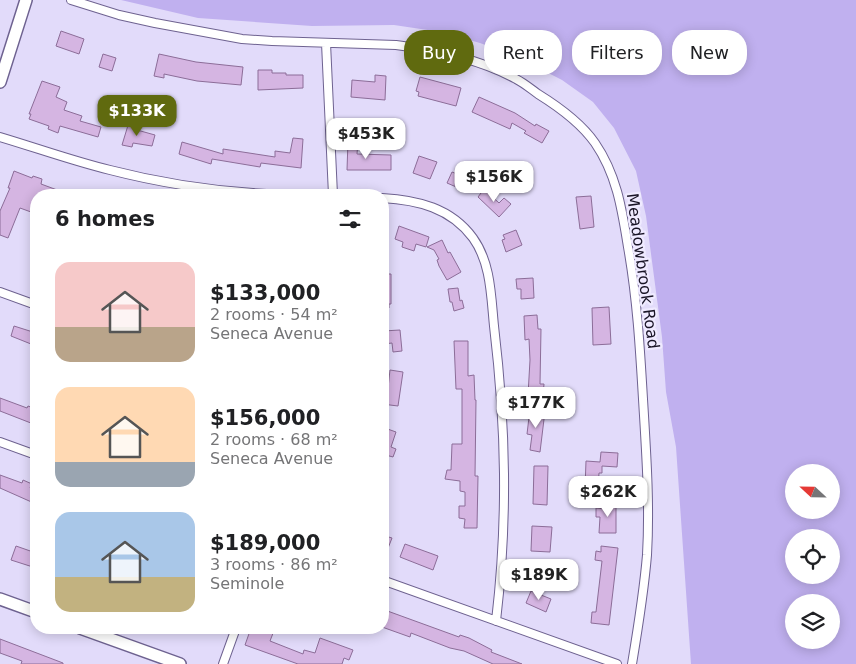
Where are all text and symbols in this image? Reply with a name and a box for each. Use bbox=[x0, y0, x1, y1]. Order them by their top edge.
chip: Buy bbox=[404, 30, 474, 75]
chip: Rent bbox=[484, 30, 562, 75]
chip: Filters bbox=[572, 30, 662, 75]
chip: New bbox=[672, 30, 747, 75]
pin: $133K bbox=[102, 94, 172, 137]
text: $133K bbox=[109, 101, 165, 120]
pin: $453K bbox=[331, 118, 401, 160]
text: $453K bbox=[338, 124, 394, 143]
pin: $156K bbox=[459, 160, 529, 203]
text: $156K bbox=[466, 167, 522, 186]
street label: Meadowbrook Road bbox=[623, 192, 663, 350]
icon: filters bbox=[336, 205, 364, 233]
text: 6 homes bbox=[55, 207, 155, 231]
text: $133,000 bbox=[210, 281, 320, 305]
icon: home bbox=[95, 282, 155, 342]
text: 2 rooms · 54 m² bbox=[210, 305, 338, 324]
text: Seneca Avenue bbox=[210, 324, 333, 343]
pin: $177K bbox=[501, 386, 571, 429]
text: $177K bbox=[508, 393, 564, 412]
text: $156,000 bbox=[210, 406, 320, 430]
icon: home bbox=[95, 407, 155, 467]
text: 2 rooms · 68 m² bbox=[210, 430, 338, 449]
text: Seneca Avenue bbox=[210, 449, 333, 468]
north arrow bbox=[785, 464, 840, 519]
map controls bbox=[785, 464, 840, 649]
pin: $262K bbox=[573, 476, 643, 518]
text: $262K bbox=[580, 482, 636, 501]
button: locate bbox=[785, 529, 840, 584]
text: $189,000 bbox=[210, 531, 320, 555]
icon: home bbox=[95, 532, 155, 592]
text: 3 rooms · 86 m² bbox=[210, 555, 338, 574]
pin: $189K bbox=[504, 558, 574, 601]
text: $189K bbox=[511, 565, 567, 584]
text: Seminole bbox=[210, 574, 284, 593]
button: layers bbox=[785, 594, 840, 649]

